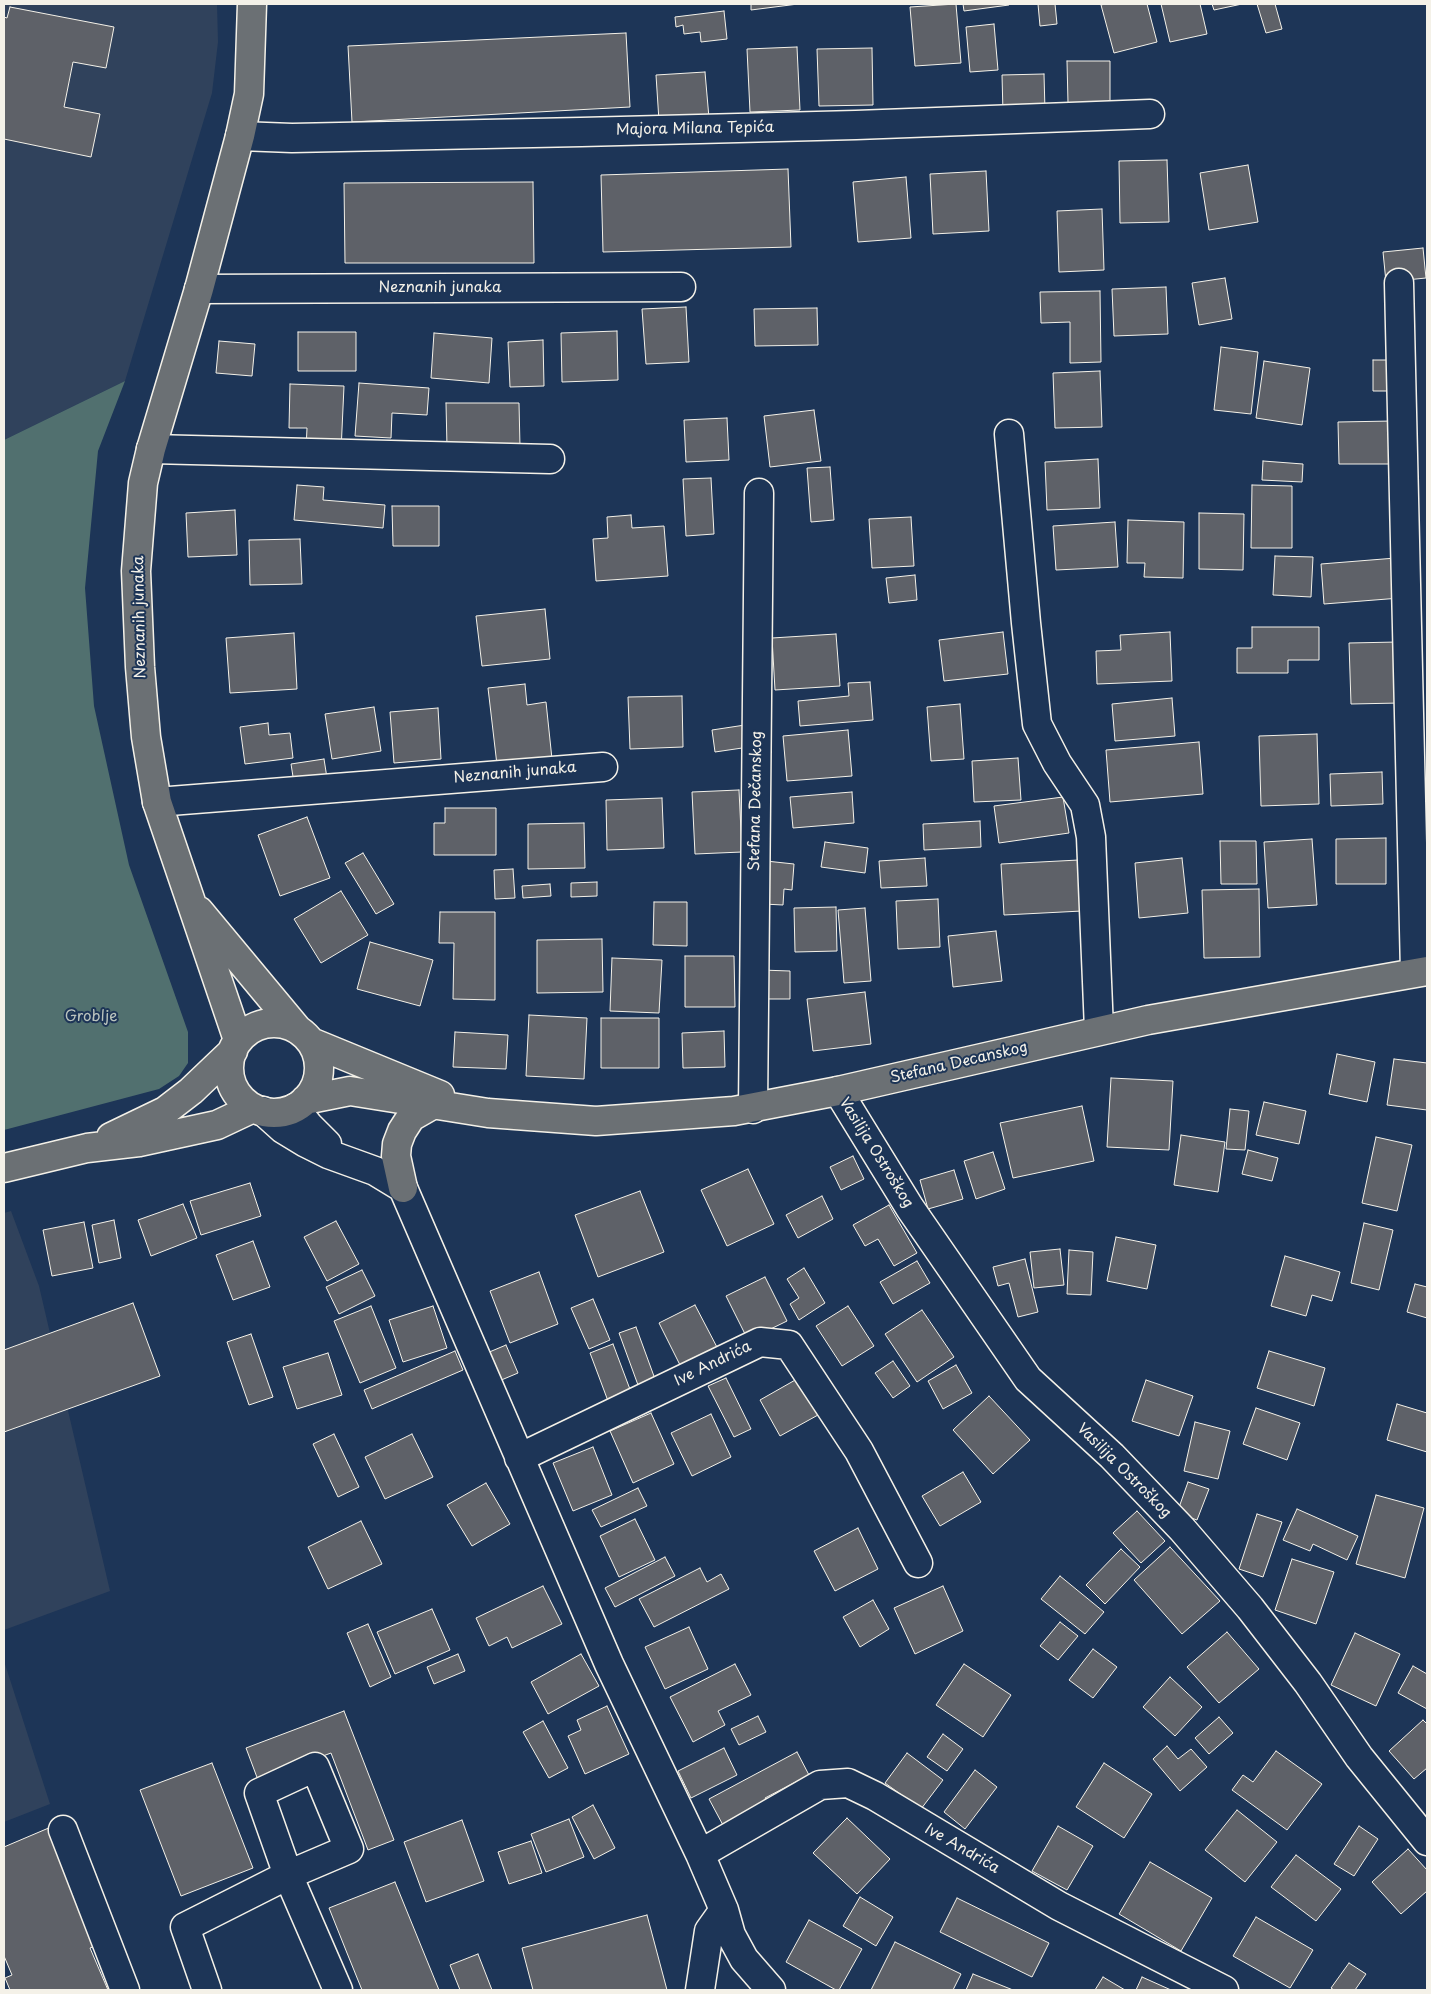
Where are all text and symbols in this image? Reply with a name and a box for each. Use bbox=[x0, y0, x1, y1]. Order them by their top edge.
street label: Majora Milana Tepića bbox=[616, 119, 774, 139]
street label: Neznanih junaka bbox=[379, 279, 501, 297]
street label: Neznanih junaka bbox=[130, 555, 150, 679]
street label: Stefana Dečanskog bbox=[746, 731, 766, 871]
street label: Neznanih junaka bbox=[453, 759, 577, 787]
park label: Groblje bbox=[65, 1008, 117, 1026]
street label: Stefana Decanskog bbox=[889, 1038, 1029, 1088]
street label: Vasilija Ostroškog bbox=[835, 1095, 917, 1211]
street label: Ive Andrića bbox=[672, 1338, 754, 1390]
street label: Vasilija Ostroškog bbox=[1073, 1420, 1175, 1522]
street label: Ive Andrića bbox=[921, 1820, 1003, 1878]

